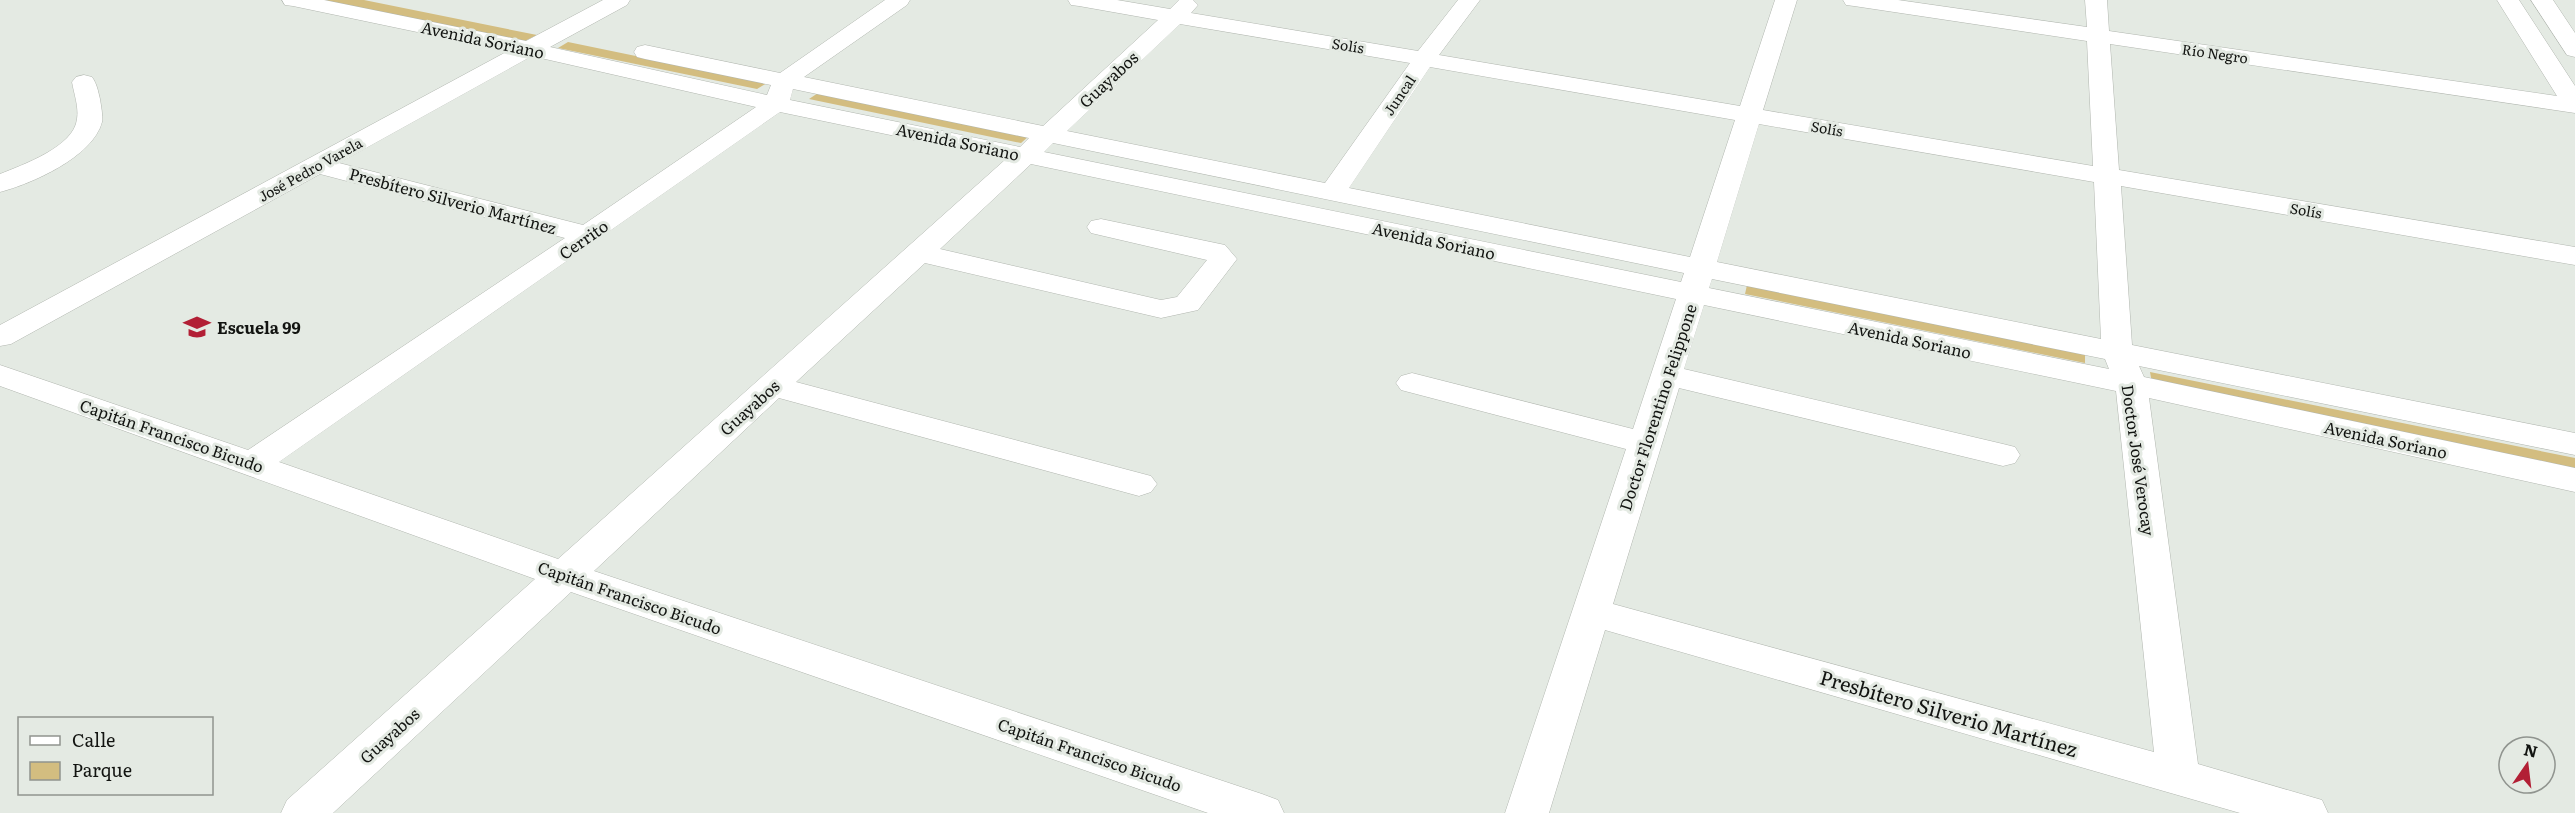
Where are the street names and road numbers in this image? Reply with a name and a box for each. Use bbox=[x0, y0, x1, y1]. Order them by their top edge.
street label: Avenida Soriano bbox=[419, 14, 547, 64]
street label: Solís bbox=[1331, 33, 1365, 57]
street label: Río Negro bbox=[2181, 38, 2249, 68]
street label: Guayabos bbox=[1073, 45, 1143, 113]
street label: Juncal bbox=[1378, 71, 1420, 119]
street label: Solís bbox=[1809, 115, 1845, 141]
street label: Avenida Soriano bbox=[894, 116, 1022, 166]
street label: José Pedro Varela bbox=[254, 132, 366, 206]
street label: Presbítero Silverio Martínez bbox=[347, 161, 559, 239]
street label: Solís bbox=[2288, 197, 2324, 223]
street label: Cerrito bbox=[554, 213, 612, 265]
street label: Avenida Soriano bbox=[1370, 215, 1498, 265]
street label: Doctor Florentino Felippone bbox=[1612, 301, 1702, 513]
street label: Avenida Soriano bbox=[1846, 314, 1974, 364]
street label: Guayabos bbox=[714, 374, 784, 440]
street label: Doctor José Verocay bbox=[2117, 383, 2162, 538]
street label: Capitán Francisco Bicudo bbox=[77, 392, 267, 478]
street label: Avenida Soriano bbox=[2322, 414, 2450, 464]
street label: Capitán Francisco Bicudo bbox=[535, 554, 725, 640]
street label: Presbítero Silverio Martínez bbox=[1817, 661, 2082, 763]
street label: Guayabos bbox=[354, 702, 424, 768]
street label: Capitán Francisco Bicudo bbox=[995, 711, 1185, 797]

